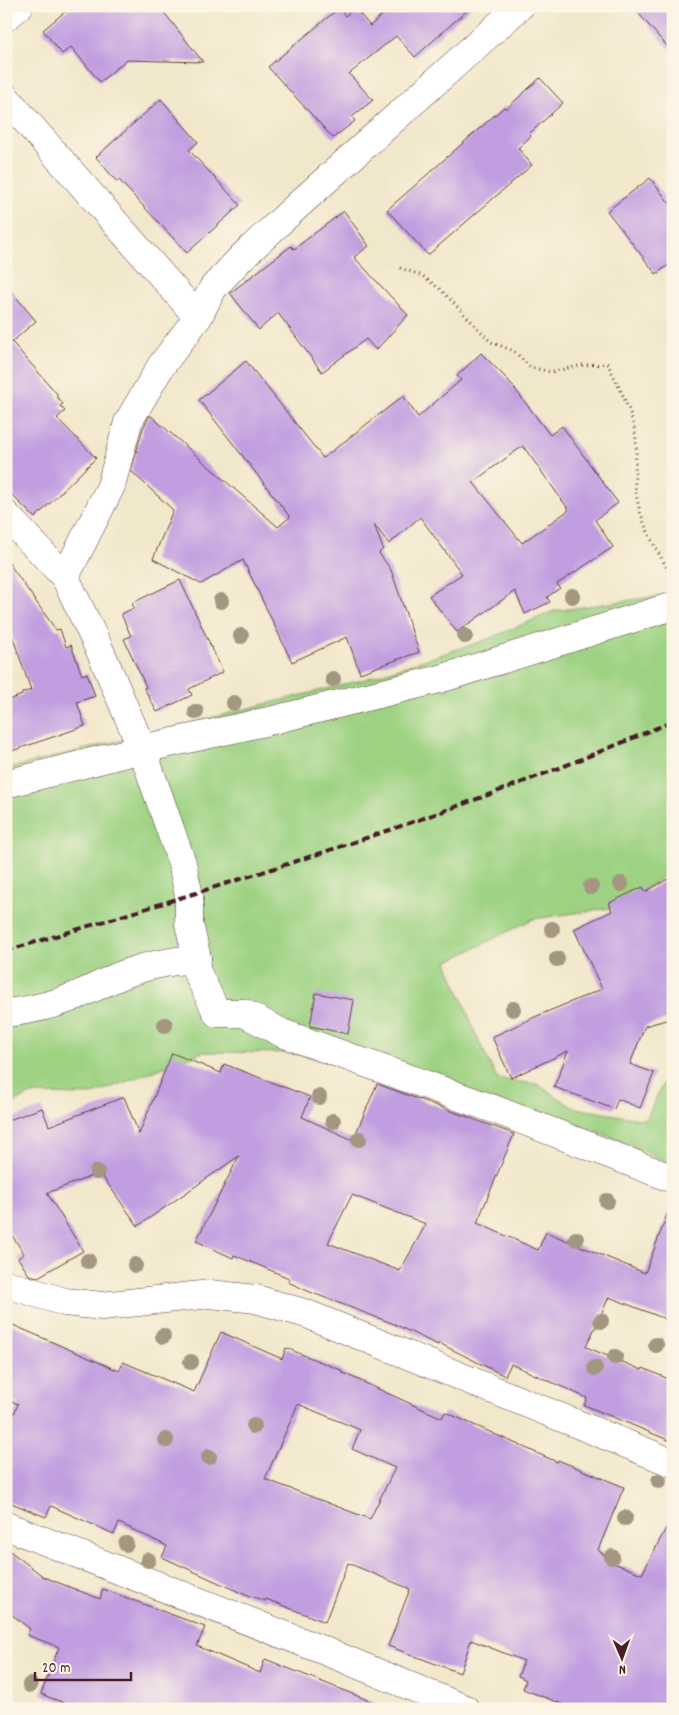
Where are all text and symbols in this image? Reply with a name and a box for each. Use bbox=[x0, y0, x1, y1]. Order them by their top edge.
north arrow bbox=[596, 1632, 646, 1682]
scale bar bbox=[35, 1650, 131, 1682]
text: 20 m bbox=[42, 1658, 70, 1680]
text: N bbox=[618, 1659, 626, 1679]

